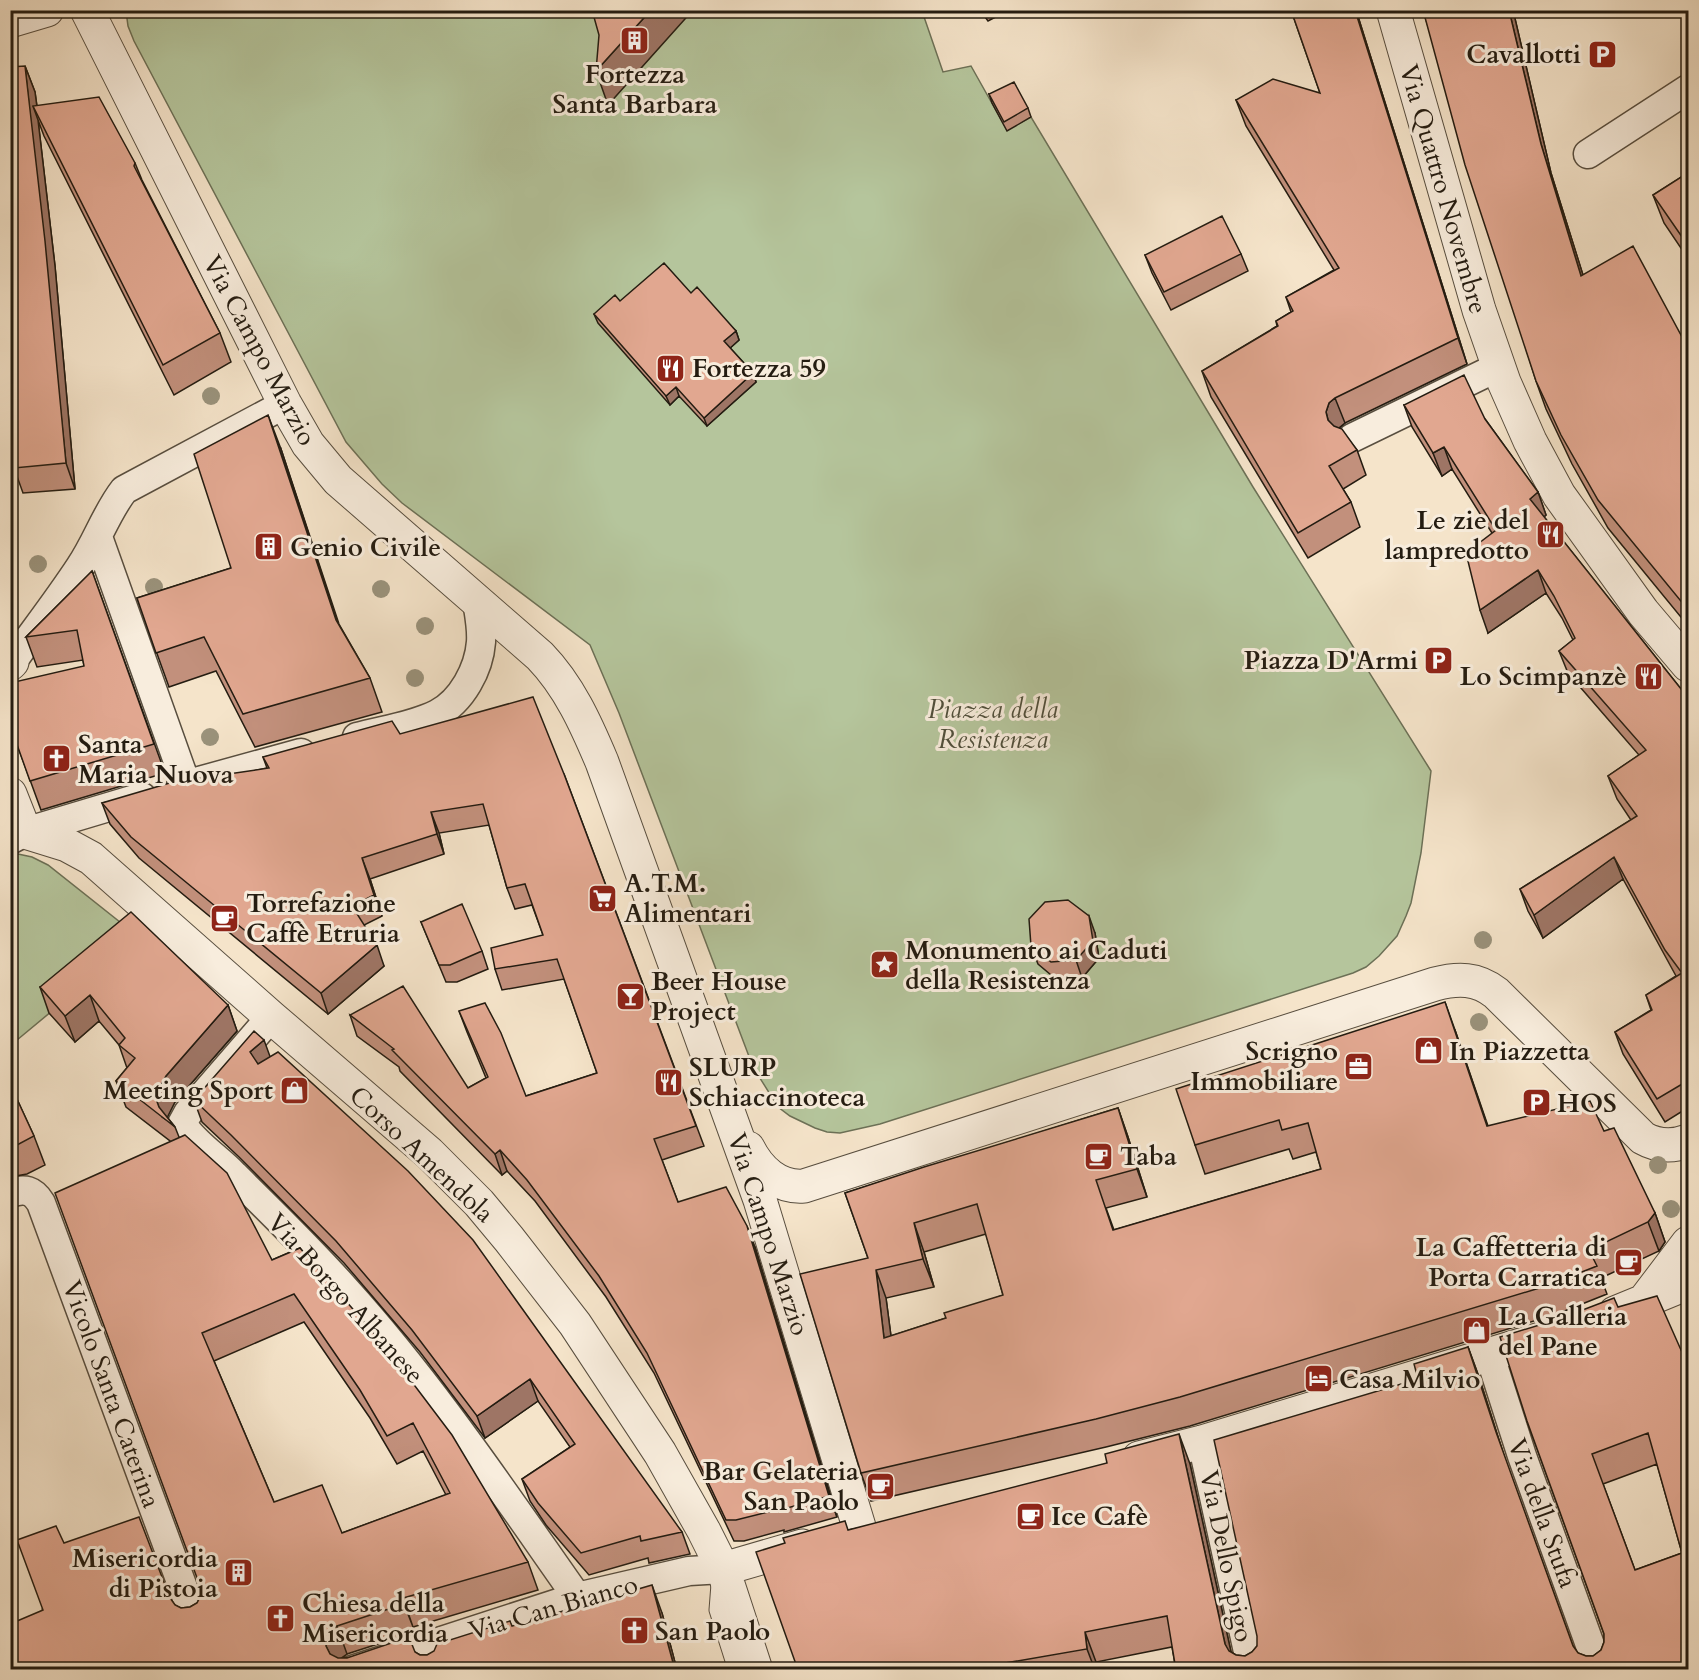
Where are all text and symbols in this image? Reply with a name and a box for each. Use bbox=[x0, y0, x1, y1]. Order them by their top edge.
building icon: Fortezza Santa Barbara bbox=[619, 24, 651, 56]
place label: Cavallotti bbox=[1466, 37, 1581, 72]
parking icon: Cavallotti bbox=[1586, 38, 1618, 70]
place label: Fortezza Santa Barbara bbox=[553, 57, 718, 122]
street label: Via Quattro Novembre bbox=[1391, 60, 1496, 318]
street label: Via Campo Marzio bbox=[195, 249, 324, 452]
place label: Fortezza 59 bbox=[692, 351, 826, 386]
restaurant icon: Fortezza 59 bbox=[655, 352, 687, 384]
place label: Le zie del lampredotto bbox=[1385, 503, 1529, 568]
restaurant icon: Le zie del lampredotto bbox=[1534, 519, 1566, 551]
place label: Genio Civile bbox=[290, 530, 441, 565]
building icon: Genio Civile bbox=[253, 531, 285, 563]
place label: Piazza D'Armi bbox=[1244, 643, 1418, 678]
parking icon: Piazza D'Armi bbox=[1423, 644, 1455, 676]
place label: Lo Scimpanzè bbox=[1460, 659, 1627, 694]
restaurant icon: Lo Scimpanzè bbox=[1632, 660, 1664, 692]
park label: Piazza della Resistenza bbox=[928, 692, 1059, 757]
place label: Santa Maria Nuova bbox=[78, 727, 234, 792]
church icon: Santa Maria Nuova bbox=[41, 743, 73, 775]
place label: A.T.M. Alimentari bbox=[624, 866, 751, 931]
supermarket icon: A.T.M. Alimentari bbox=[587, 882, 619, 914]
place label: Torrefazione Caffè Etruria bbox=[246, 886, 400, 951]
cafe icon: Torrefazione Caffè Etruria bbox=[209, 902, 241, 934]
place label: Monumento ai Caduti della Resistenza bbox=[905, 933, 1167, 998]
place icon: Monumento ai Caduti della Resistenza bbox=[868, 949, 900, 981]
place label: Beer House Project bbox=[651, 964, 787, 1029]
bar icon: Beer House Project bbox=[614, 980, 646, 1012]
place label: Scrigno Immobiliare bbox=[1190, 1034, 1338, 1099]
place label: In Piazzetta bbox=[1449, 1034, 1590, 1069]
shop icon: In Piazzetta bbox=[1412, 1035, 1444, 1067]
place label: SLURP Schiaccinoteca bbox=[689, 1050, 866, 1115]
office icon: Scrigno Immobiliare bbox=[1343, 1050, 1375, 1082]
restaurant icon: SLURP Schiaccinoteca bbox=[652, 1066, 684, 1098]
place label: Meeting Sport bbox=[103, 1073, 273, 1108]
shop icon: Meeting Sport bbox=[278, 1074, 310, 1106]
street label: Corso Amendola bbox=[342, 1078, 502, 1231]
place label: HOS bbox=[1557, 1086, 1617, 1121]
parking icon: HOS bbox=[1520, 1087, 1552, 1119]
street label: Via Campo Marzio bbox=[719, 1128, 818, 1340]
place label: Taba bbox=[1120, 1139, 1177, 1174]
cafe icon: Taba bbox=[1083, 1140, 1115, 1172]
street label: Via Borgo Albanese bbox=[259, 1205, 432, 1391]
place label: La Caffetteria di Porta Carratica bbox=[1416, 1230, 1607, 1295]
cafe icon: La Caffetteria di Porta Carratica bbox=[1612, 1246, 1644, 1278]
street label: Vicolo Santa Caterina bbox=[54, 1276, 169, 1513]
place label: La Galleria del Pane bbox=[1498, 1299, 1627, 1364]
shop icon: La Galleria del Pane bbox=[1461, 1315, 1493, 1347]
place label: Casa Milvio bbox=[1339, 1362, 1481, 1397]
hotel icon: Casa Milvio bbox=[1302, 1363, 1334, 1395]
street label: Via della Stufa bbox=[1499, 1434, 1586, 1593]
place label: Bar Gelateria San Paolo bbox=[703, 1454, 859, 1519]
street label: Via Dello Spigo bbox=[1191, 1467, 1262, 1645]
cafe icon: Bar Gelateria San Paolo bbox=[864, 1470, 896, 1502]
place label: Ice Cafè bbox=[1051, 1499, 1148, 1534]
cafe icon: Ice Cafè bbox=[1014, 1500, 1046, 1532]
place label: Misericordia di Pistoia bbox=[72, 1541, 218, 1606]
building icon: Misericordia di Pistoia bbox=[223, 1557, 255, 1589]
street label: Via Can Bianco bbox=[464, 1567, 642, 1648]
place label: Chiesa della Misericordia bbox=[302, 1586, 448, 1651]
church icon: Chiesa della Misericordia bbox=[265, 1602, 297, 1634]
place label: San Paolo bbox=[655, 1614, 770, 1649]
church icon: San Paolo bbox=[618, 1615, 650, 1647]

